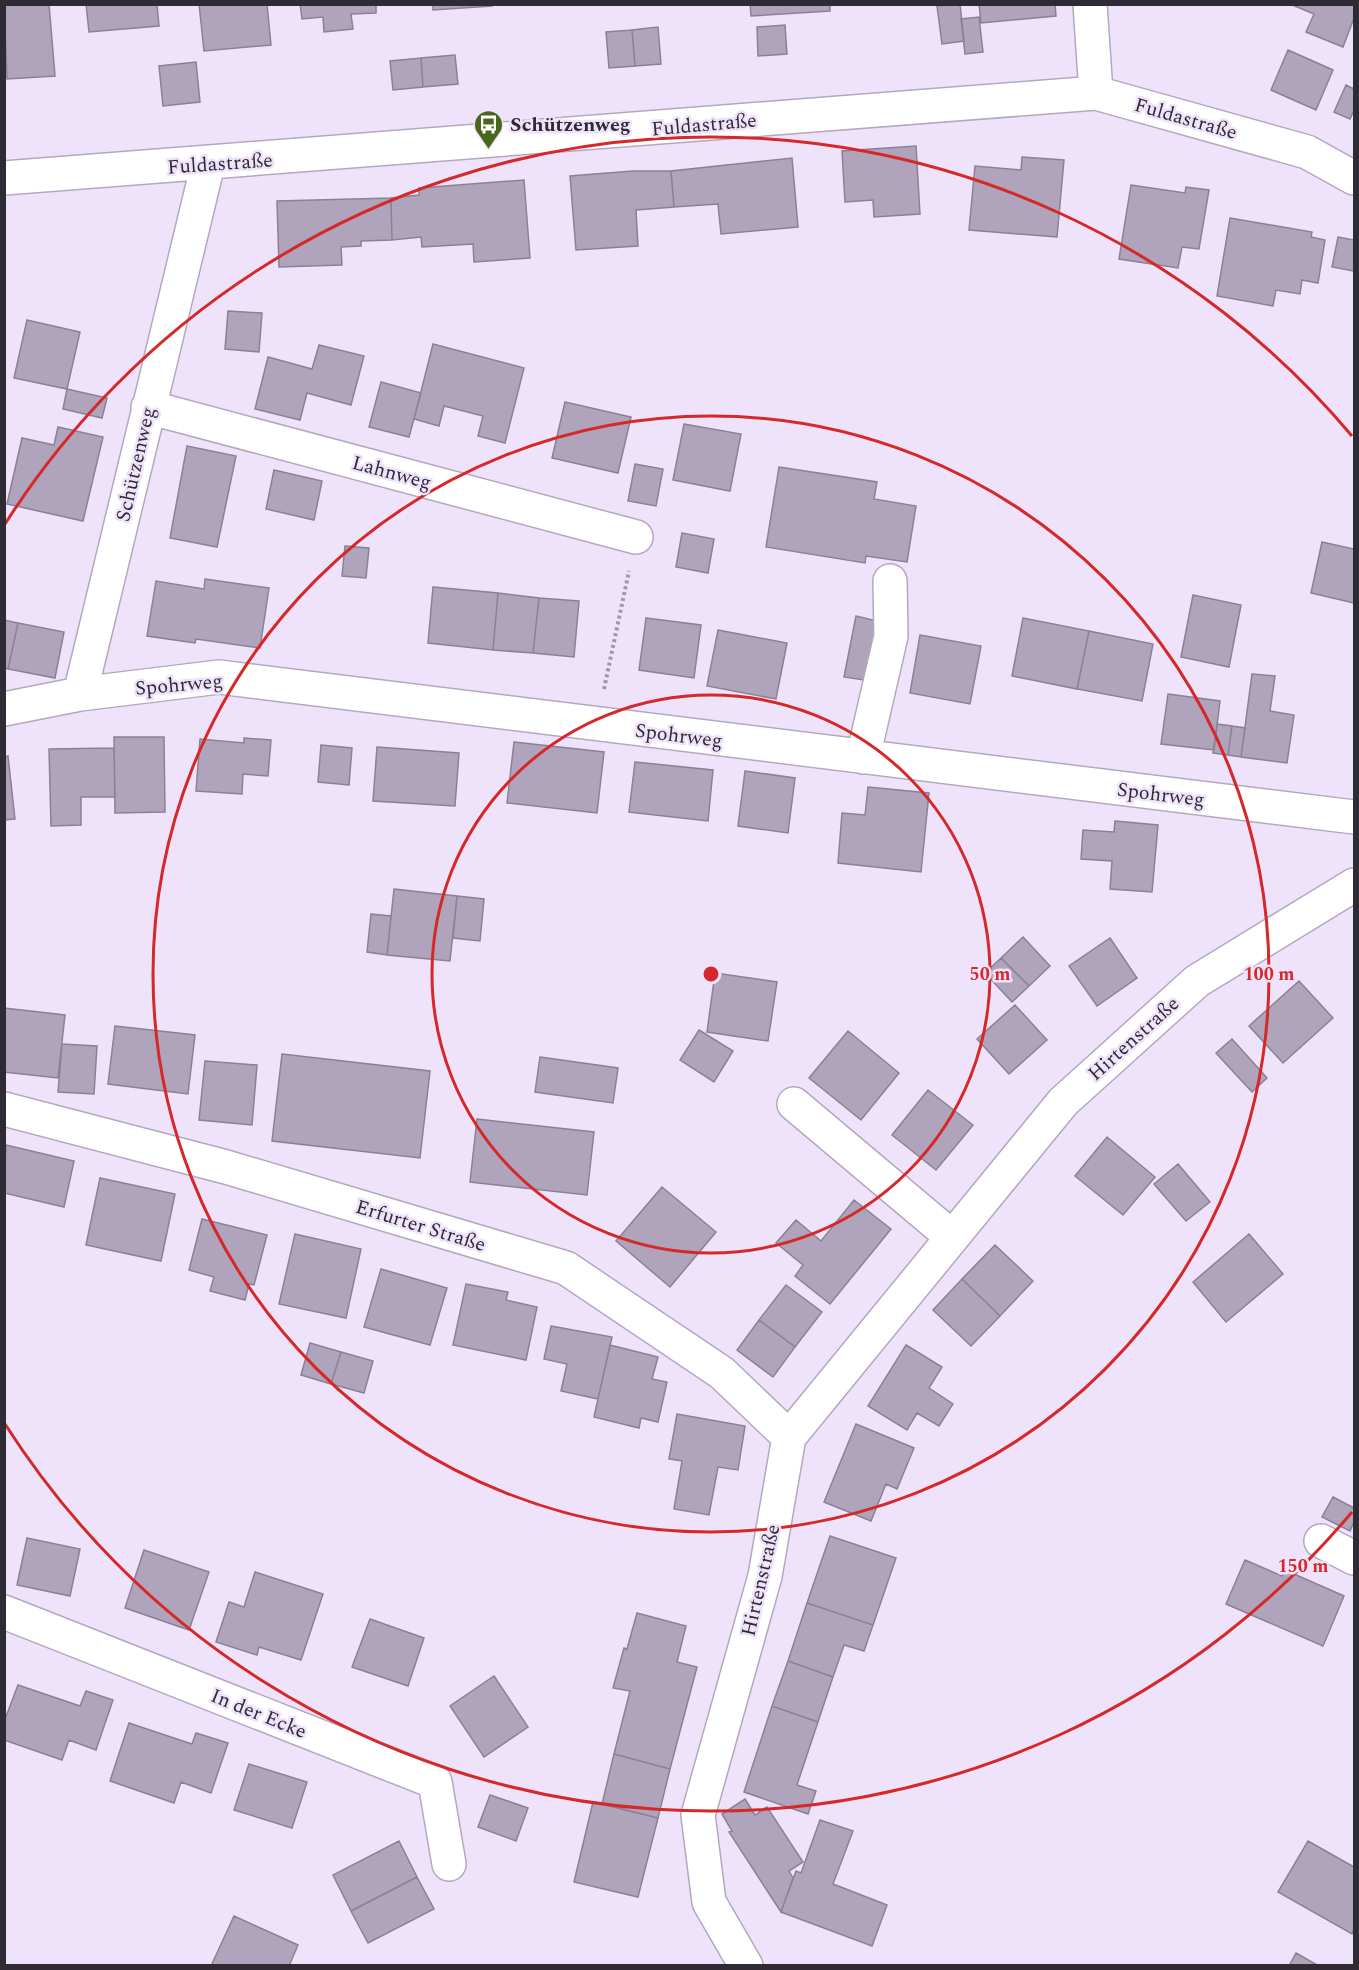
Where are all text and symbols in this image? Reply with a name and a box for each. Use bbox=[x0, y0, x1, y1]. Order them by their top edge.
street label: Fuldastraße bbox=[1131, 90, 1241, 148]
street label: Fuldastraße bbox=[650, 105, 758, 145]
bus stop icon: Schützenweg bbox=[473, 108, 505, 150]
place label: Schützenweg bbox=[510, 110, 631, 140]
street label: Fuldastraße bbox=[166, 145, 274, 183]
street label: Schützenweg bbox=[108, 404, 164, 524]
street label: Lahnweg bbox=[349, 448, 435, 498]
street label: Spohrweg bbox=[134, 666, 224, 704]
street label: Spohrweg bbox=[633, 716, 724, 756]
street label: Spohrweg bbox=[1115, 775, 1206, 815]
text: 50 m bbox=[970, 961, 1010, 988]
text: 100 m bbox=[1243, 961, 1295, 988]
centre of rings bbox=[701, 964, 721, 984]
street label: Hirtenstraße bbox=[1081, 989, 1186, 1088]
street label: Erfurter Straße bbox=[352, 1192, 489, 1260]
street label: Hirtenstraße bbox=[734, 1521, 788, 1639]
text: 150 m bbox=[1277, 1553, 1329, 1580]
street label: In der Ecke bbox=[206, 1681, 311, 1747]

